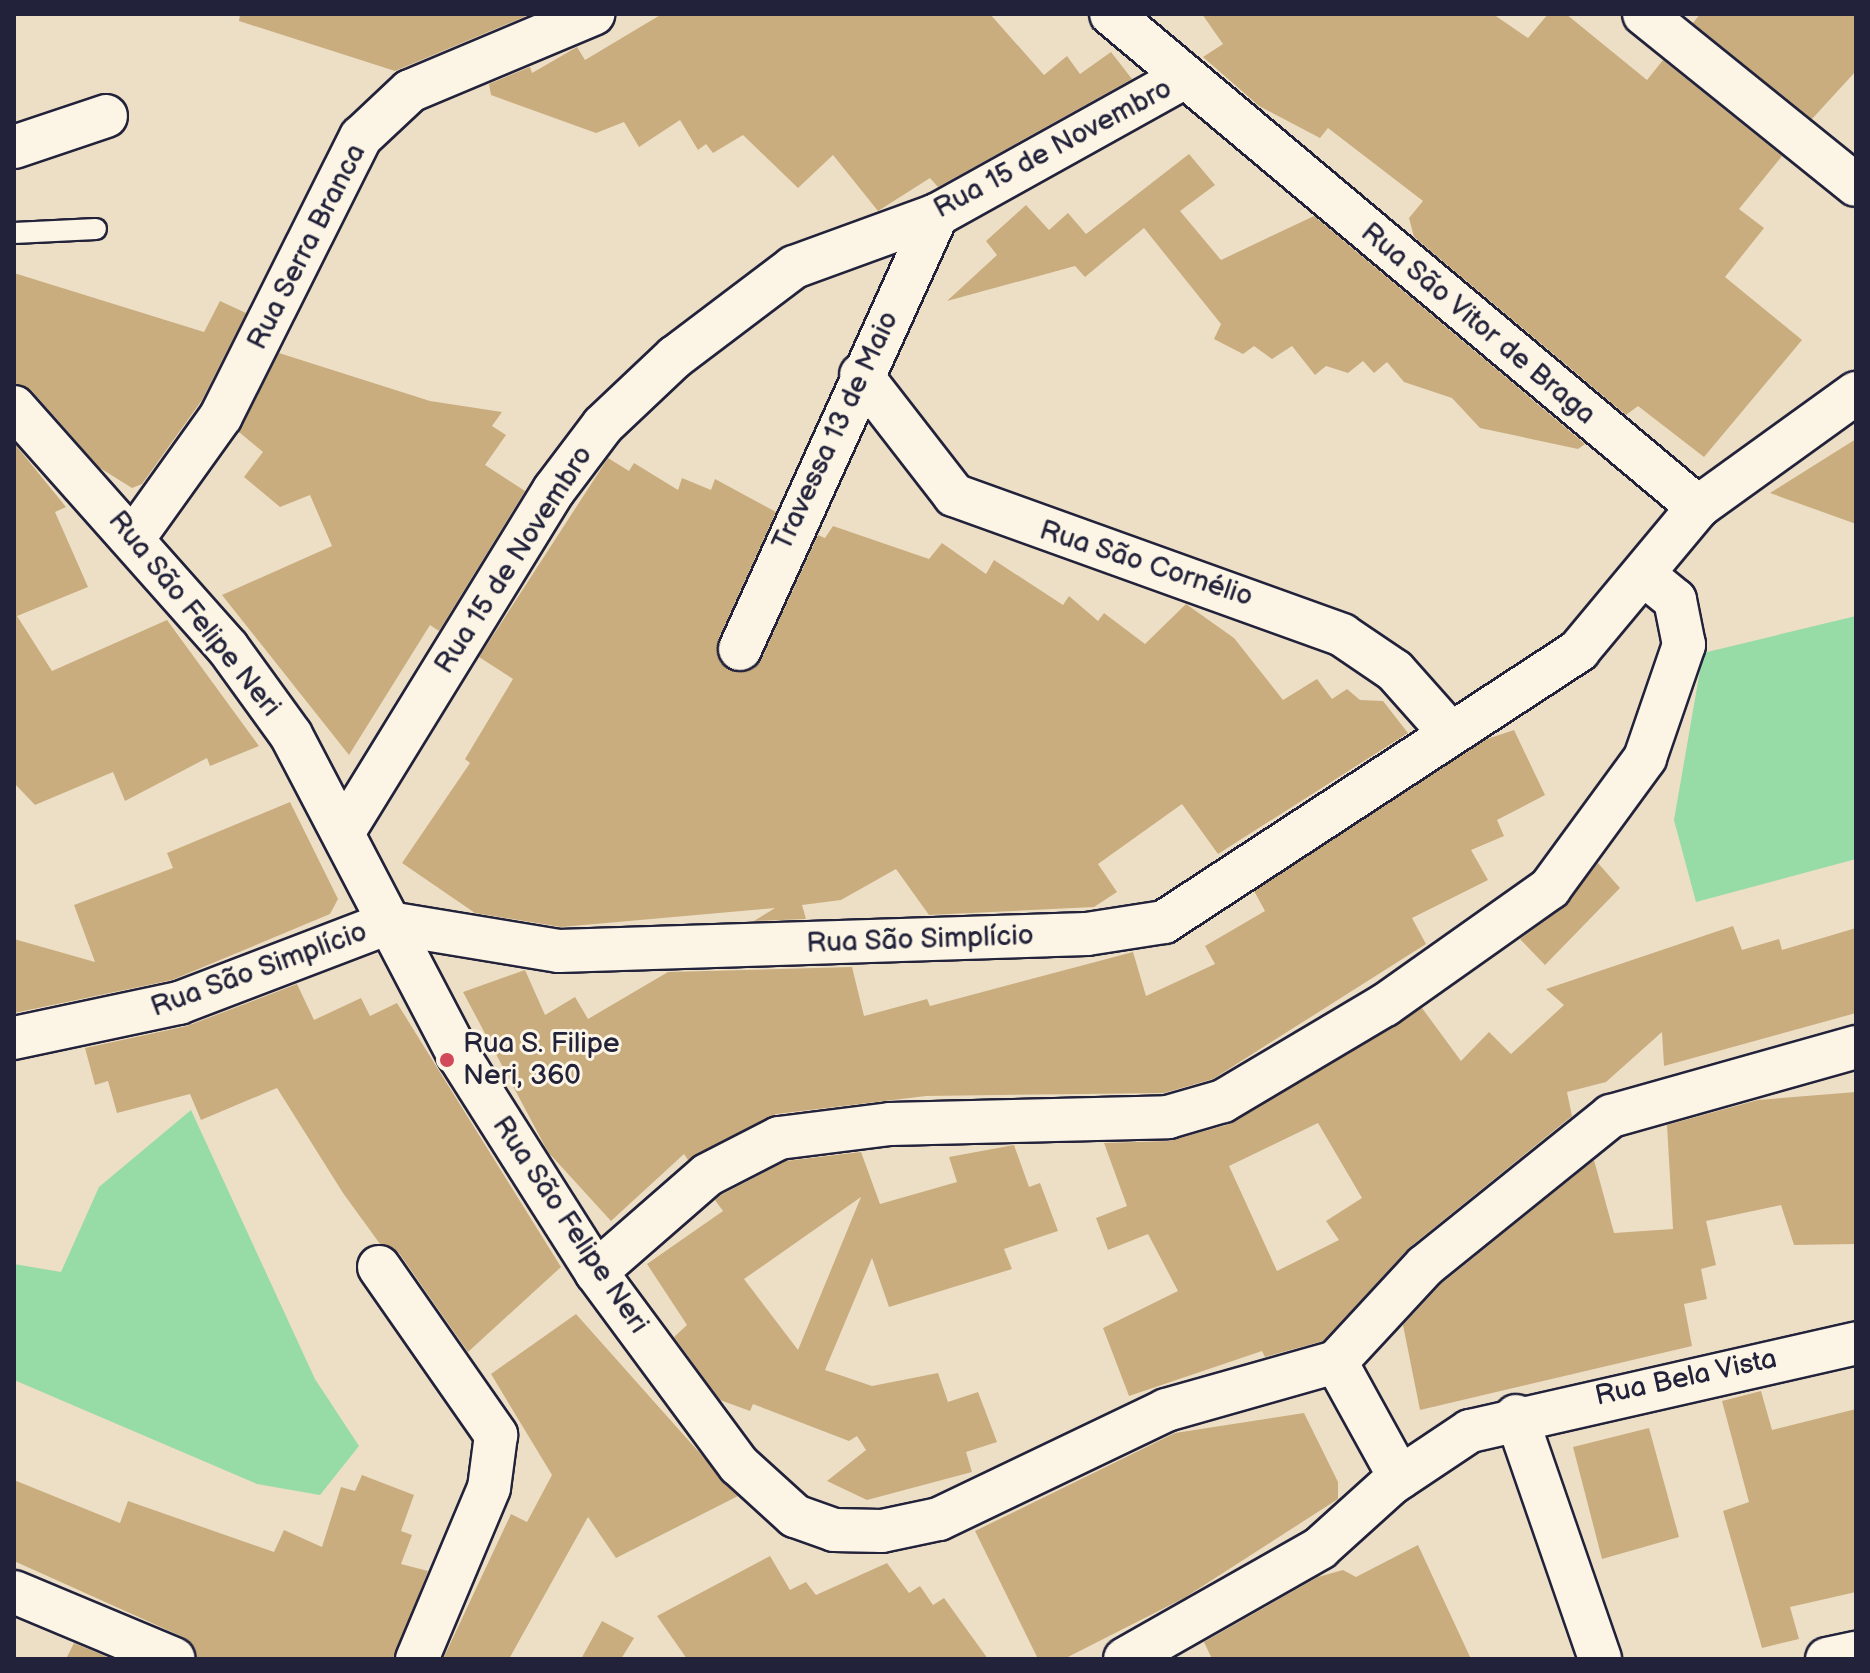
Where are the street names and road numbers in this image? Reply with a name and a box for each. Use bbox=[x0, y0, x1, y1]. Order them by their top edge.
street label: Rua 15 de Novembro bbox=[928, 72, 1178, 226]
street label: Rua Serra Branca bbox=[241, 138, 373, 356]
street label: Rua São Vitor de Braga bbox=[1353, 216, 1603, 432]
street label: Travessa 13 de Maio bbox=[766, 306, 906, 556]
street label: Rua 15 de Novembro bbox=[428, 440, 600, 680]
street label: Rua São Felipe Neri bbox=[101, 504, 287, 724]
street label: Rua São Cornélio bbox=[1035, 514, 1257, 614]
street label: Rua São Simplício bbox=[146, 915, 372, 1025]
street label: Rua São Simplício bbox=[805, 919, 1035, 961]
street label: Rua São Felipe Neri bbox=[485, 1110, 655, 1340]
street label: Rua Bela Vista bbox=[1592, 1342, 1780, 1414]

